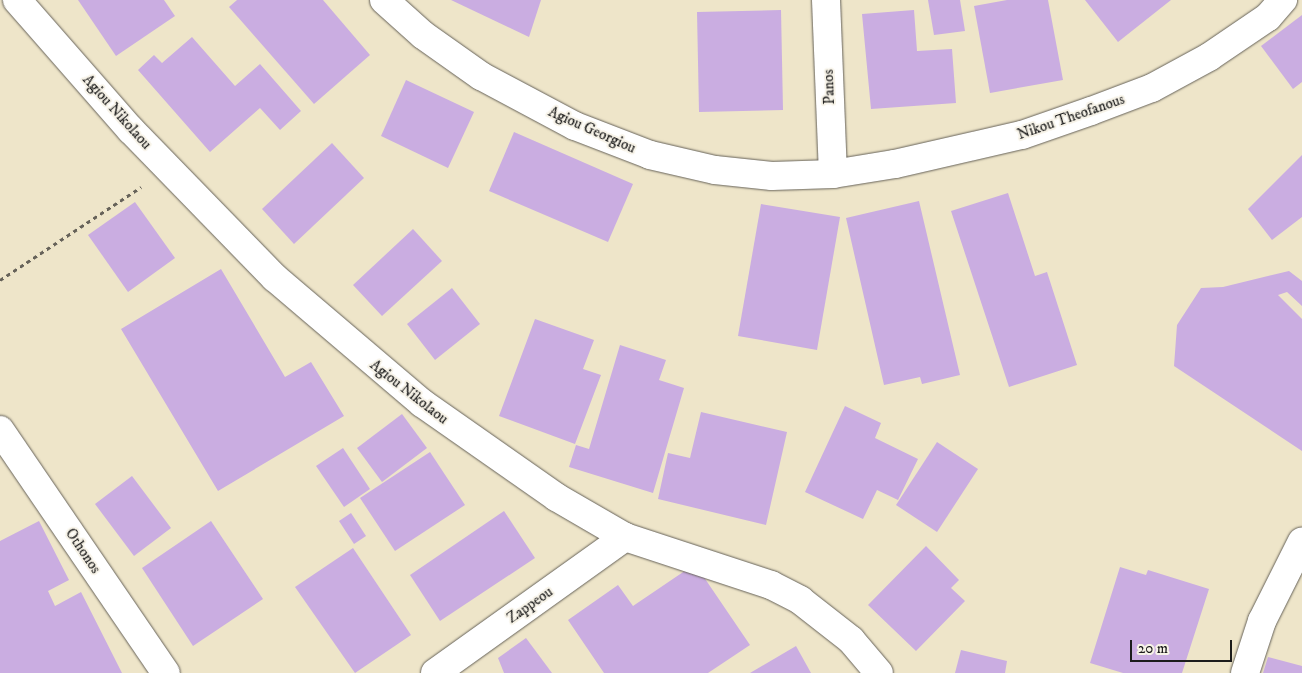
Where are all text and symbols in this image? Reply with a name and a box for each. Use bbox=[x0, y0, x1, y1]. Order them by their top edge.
street label: Panos bbox=[819, 69, 839, 105]
street label: Agiou Nikolaou bbox=[79, 71, 155, 153]
street label: Nikou Theofanous bbox=[1015, 90, 1127, 144]
street label: Agiou Georgiou bbox=[546, 103, 638, 157]
street label: Agiou Nikolaou bbox=[366, 356, 452, 428]
street label: Othonos bbox=[61, 525, 105, 577]
street label: Zappeou bbox=[504, 583, 556, 627]
scale bar bbox=[1132, 630, 1234, 662]
text: 20 m bbox=[1138, 639, 1168, 658]

